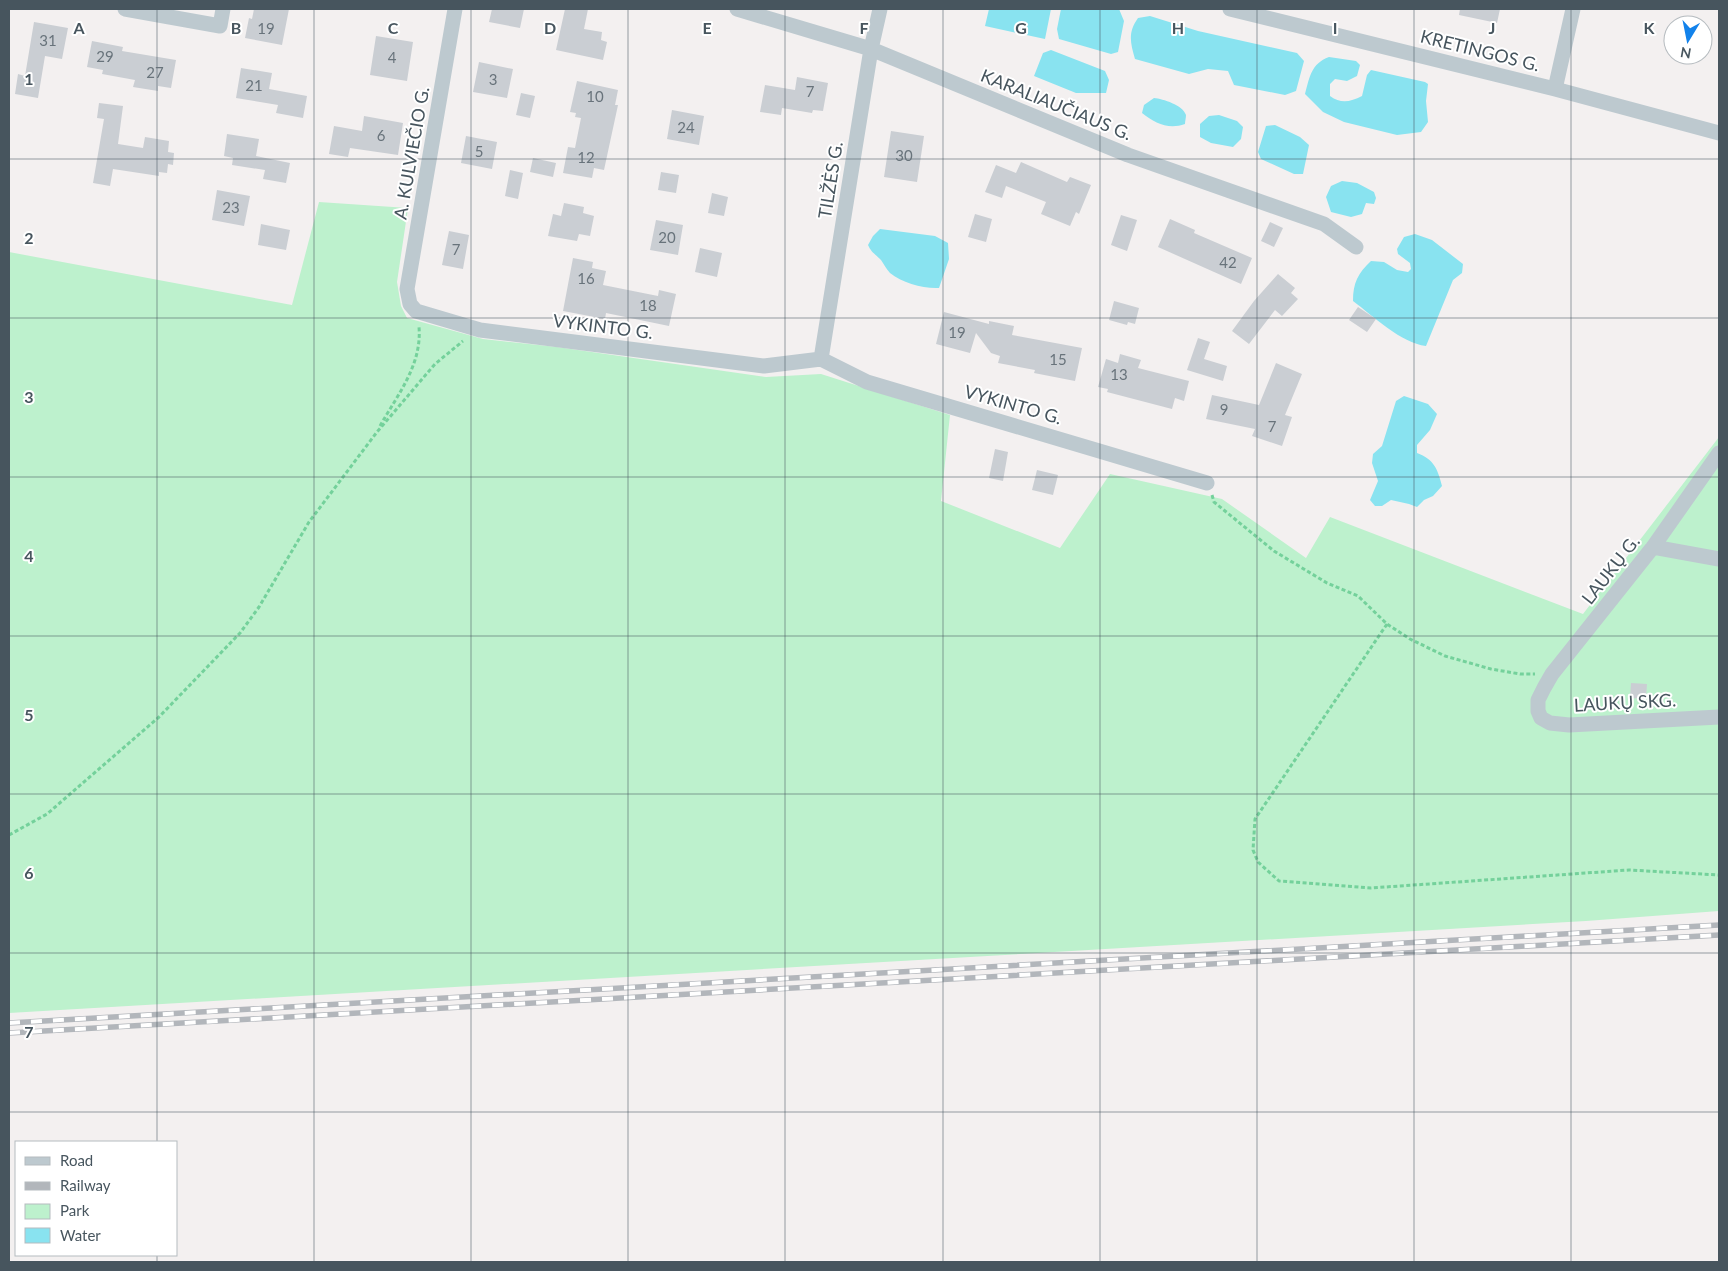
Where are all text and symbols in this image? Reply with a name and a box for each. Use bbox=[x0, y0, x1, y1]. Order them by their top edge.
north arrow bbox=[1663, 15, 1713, 65]
text: A bbox=[72, 18, 85, 37]
text: B bbox=[231, 18, 241, 37]
text: C bbox=[388, 18, 399, 37]
text: D bbox=[544, 18, 556, 37]
text: E bbox=[702, 18, 712, 37]
text: F bbox=[859, 18, 869, 37]
text: G bbox=[1015, 18, 1027, 37]
text: H bbox=[1172, 18, 1184, 37]
text: I bbox=[1333, 18, 1337, 37]
text: J bbox=[1489, 18, 1495, 37]
text: K bbox=[1644, 18, 1656, 37]
house number: 19 bbox=[257, 19, 275, 37]
street label: KRETINGOS G. bbox=[1418, 25, 1542, 76]
house number: 31 bbox=[39, 31, 57, 49]
text: N bbox=[1679, 44, 1692, 63]
house number: 29 bbox=[96, 47, 114, 65]
house number: 4 bbox=[388, 48, 397, 66]
house number: 27 bbox=[146, 63, 164, 81]
street label: KARALIAUČIAUS G. bbox=[978, 64, 1135, 144]
text: 1 bbox=[24, 69, 34, 88]
house number: 3 bbox=[489, 70, 497, 88]
house number: 21 bbox=[245, 76, 263, 94]
house number: 7 bbox=[806, 82, 815, 100]
street label: A. KULVIEČIO G. bbox=[388, 85, 434, 221]
house number: 10 bbox=[586, 87, 604, 105]
house number: 24 bbox=[677, 118, 695, 136]
house number: 6 bbox=[377, 126, 386, 144]
street label: TILŽĖS G. bbox=[813, 140, 847, 220]
house number: 5 bbox=[475, 142, 483, 160]
house number: 30 bbox=[895, 146, 913, 164]
house number: 12 bbox=[577, 148, 595, 166]
house number: 23 bbox=[222, 198, 240, 216]
text: 2 bbox=[24, 228, 34, 247]
house number: 20 bbox=[658, 228, 676, 246]
house number: 7 bbox=[452, 240, 461, 258]
house number: 42 bbox=[1219, 253, 1237, 271]
house number: 16 bbox=[577, 269, 595, 287]
house number: 18 bbox=[639, 296, 657, 314]
street label: VYKINTO G. bbox=[552, 309, 654, 343]
house number: 19 bbox=[948, 323, 966, 341]
house number: 15 bbox=[1049, 350, 1067, 368]
house number: 13 bbox=[1110, 365, 1128, 383]
street label: VYKINTO G. bbox=[962, 380, 1065, 428]
text: 3 bbox=[24, 387, 34, 406]
house number: 9 bbox=[1220, 400, 1228, 418]
house number: 7 bbox=[1268, 417, 1277, 435]
street label: LAUKŲ G. bbox=[1576, 530, 1644, 608]
text: 4 bbox=[24, 546, 34, 565]
street label: LAUKŲ SKG. bbox=[1573, 688, 1677, 716]
text: 5 bbox=[24, 705, 34, 724]
text: 6 bbox=[24, 863, 34, 882]
text: 7 bbox=[24, 1022, 34, 1041]
legend bbox=[15, 1141, 178, 1256]
text: Road bbox=[60, 1151, 93, 1169]
text: Railway bbox=[60, 1176, 111, 1194]
text: Park bbox=[60, 1201, 90, 1219]
text: Water bbox=[60, 1226, 101, 1244]

